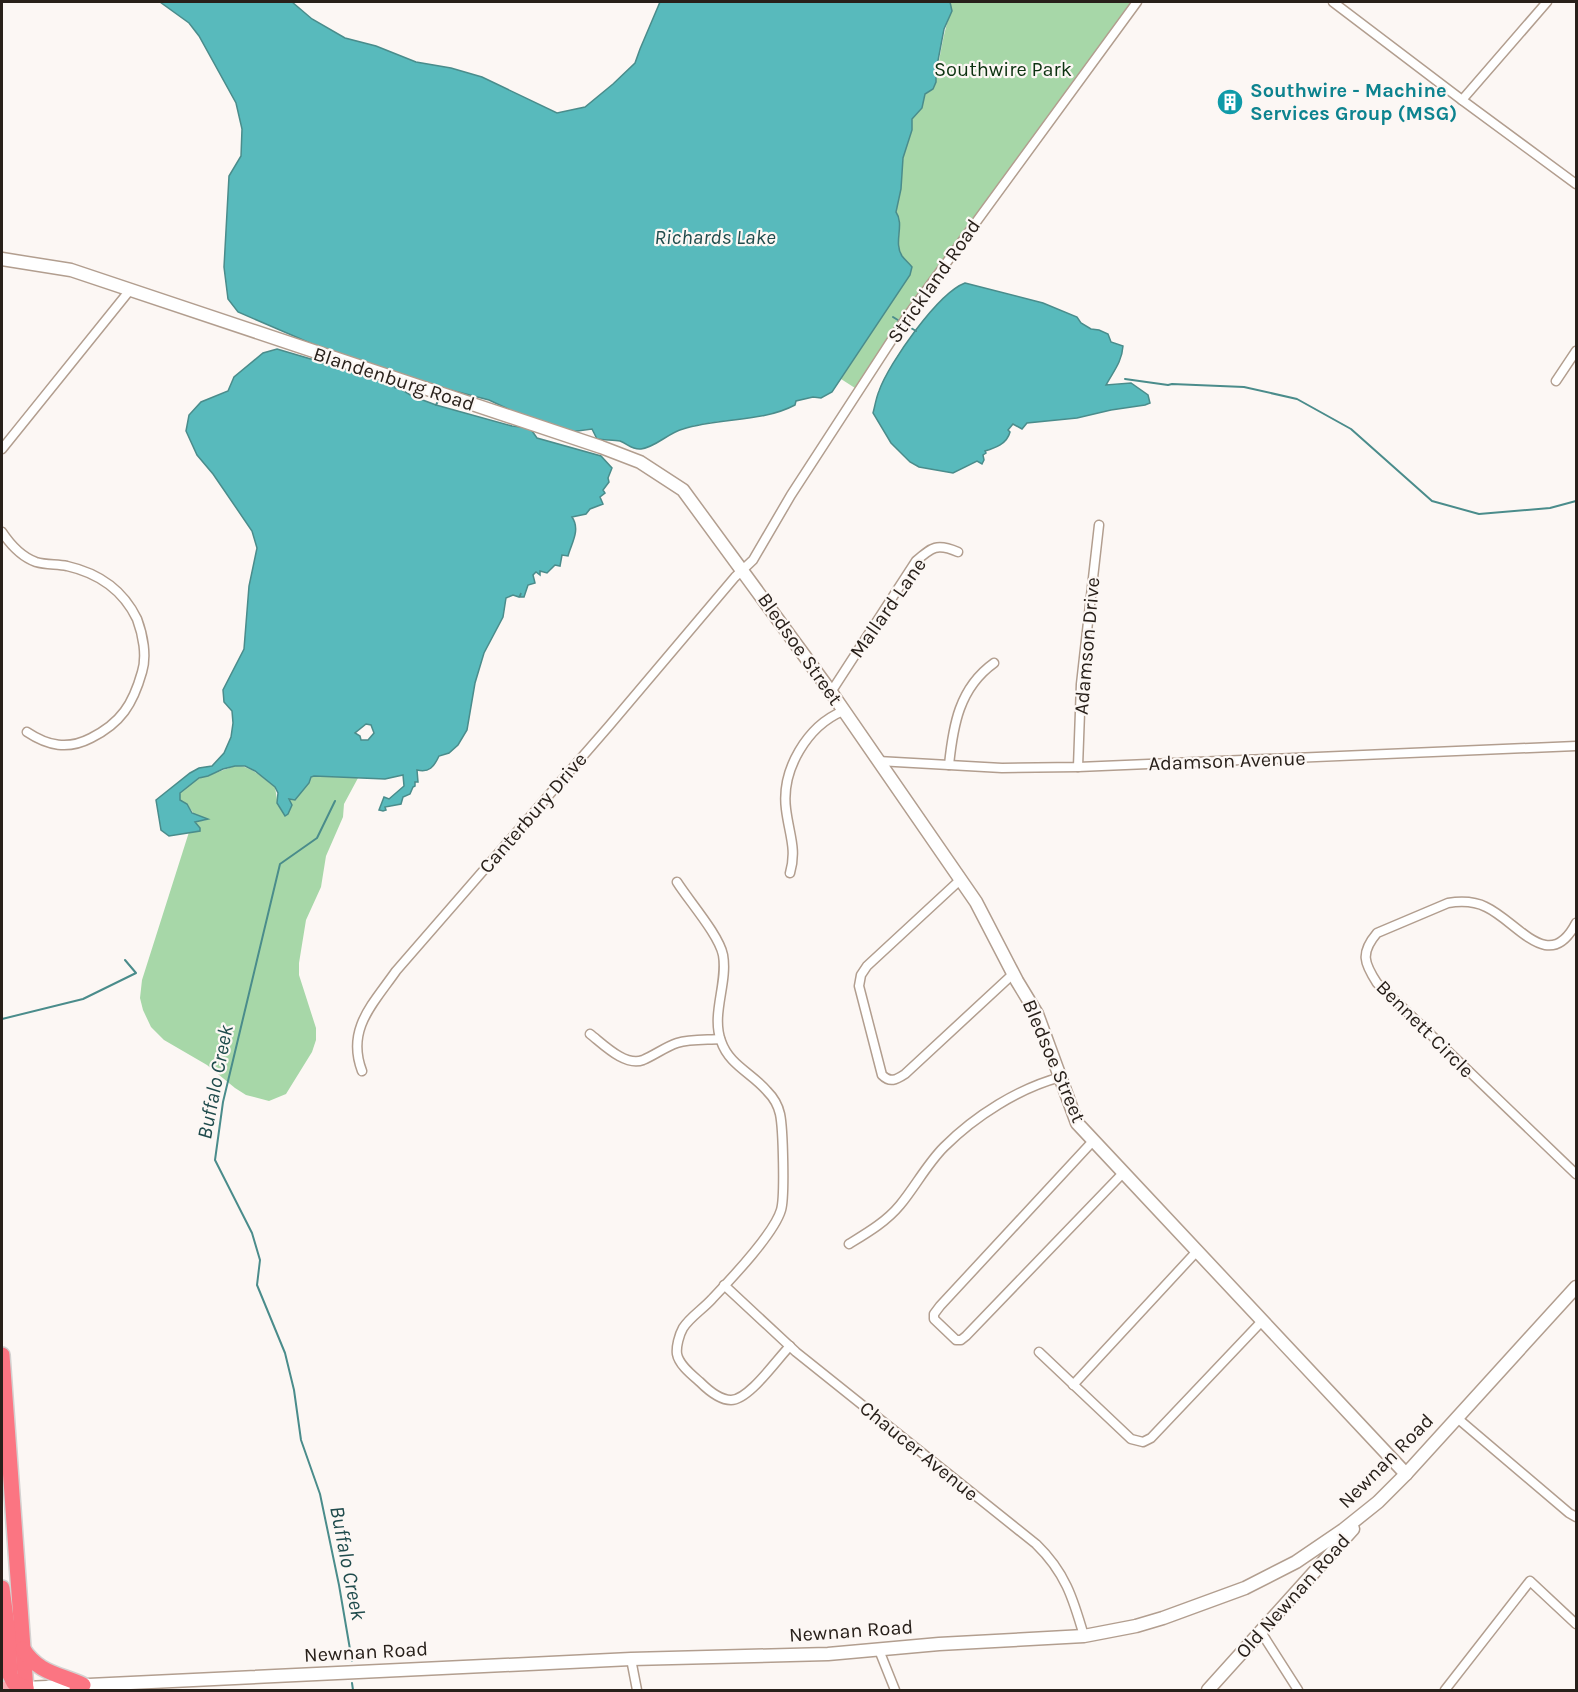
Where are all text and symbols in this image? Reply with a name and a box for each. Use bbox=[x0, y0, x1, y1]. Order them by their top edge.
park label: Southwire Park bbox=[934, 58, 1072, 81]
place label: Southwire - Machine Services Group (MSG) bbox=[1250, 79, 1457, 125]
building icon: Southwire - Machine Services Group (MSG) bbox=[1215, 87, 1245, 117]
street label: Strickland Road bbox=[883, 215, 985, 347]
water label: Richards Lake bbox=[654, 225, 776, 249]
street label: Blandenburg Road bbox=[310, 342, 478, 416]
street label: Mallard Lane bbox=[845, 554, 931, 662]
street label: Adamson Drive bbox=[1070, 576, 1104, 716]
street label: Bledsoe Street bbox=[753, 589, 847, 710]
street label: Adamson Avenue bbox=[1148, 747, 1306, 775]
street label: Canterbury Drive bbox=[474, 748, 592, 878]
street label: Bennett Circle bbox=[1371, 975, 1479, 1083]
street label: Bledsoe Street bbox=[1018, 996, 1090, 1126]
water label: Buffalo Creek bbox=[192, 1023, 238, 1141]
street label: Chaucer Avenue bbox=[855, 1396, 983, 1506]
street label: Newnan Road bbox=[1334, 1409, 1438, 1513]
water label: Buffalo Creek bbox=[325, 1504, 371, 1622]
street label: Old Newnan Road bbox=[1231, 1529, 1355, 1663]
street label: Newnan Road bbox=[788, 1615, 914, 1647]
street label: Newnan Road bbox=[303, 1637, 429, 1667]

